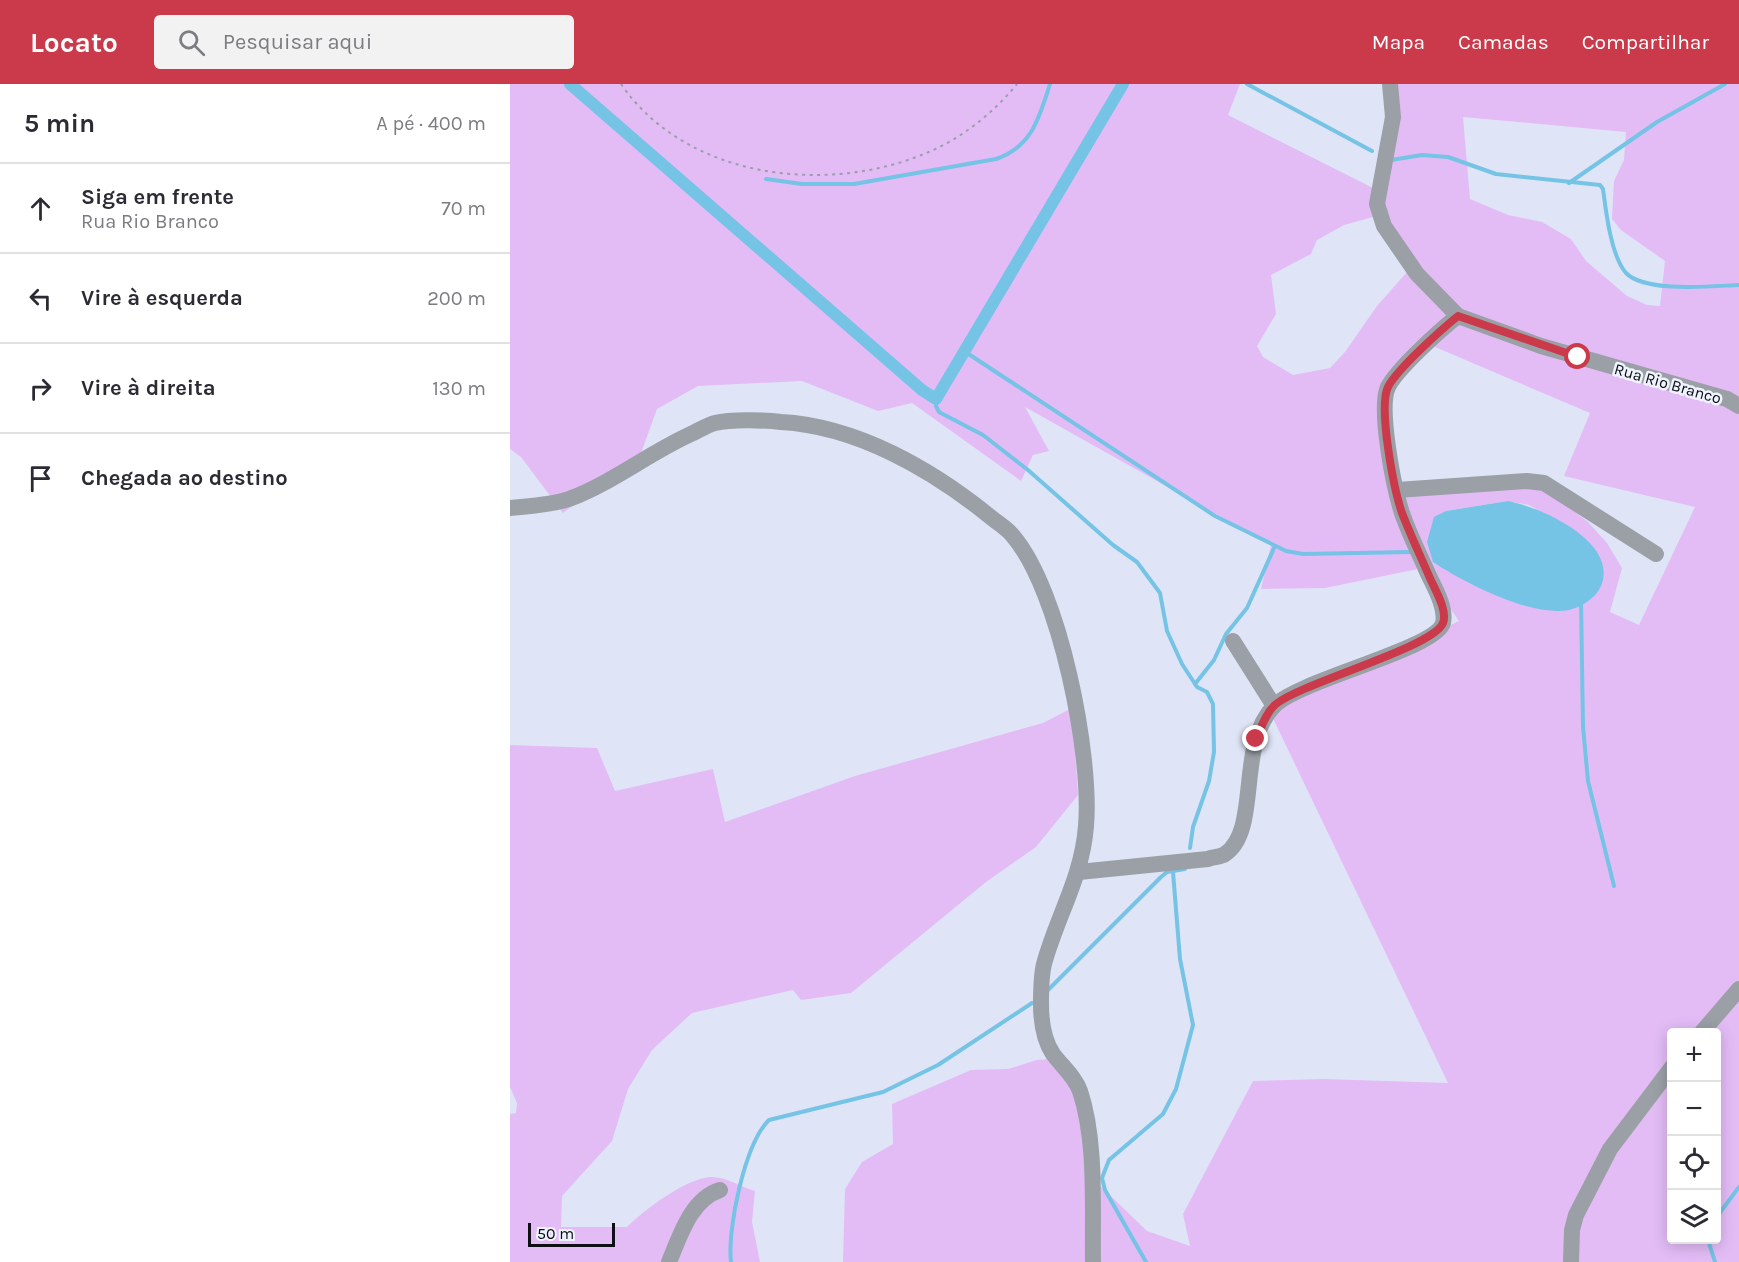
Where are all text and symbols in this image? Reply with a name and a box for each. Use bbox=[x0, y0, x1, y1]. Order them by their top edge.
search box bbox=[154, 15, 574, 69]
text: Locato bbox=[30, 26, 118, 59]
icon: search bbox=[175, 26, 208, 59]
text: Pesquisar aqui bbox=[223, 29, 372, 55]
text: Mapa bbox=[1372, 30, 1425, 54]
text: Camadas bbox=[1458, 30, 1549, 54]
text: Compartilhar bbox=[1582, 30, 1709, 54]
text: 5 min bbox=[24, 108, 95, 139]
text: A pé · 400 m bbox=[376, 112, 486, 135]
text: Siga em frente bbox=[81, 184, 234, 210]
icon: ahead bbox=[24, 192, 57, 225]
text: 70 m bbox=[441, 197, 486, 220]
text: Rua Rio Branco bbox=[81, 210, 219, 233]
icon: left bbox=[24, 282, 57, 315]
text: Vire à esquerda bbox=[81, 285, 243, 311]
text: 200 m bbox=[427, 287, 486, 310]
route start bbox=[1564, 343, 1590, 369]
street label: Rua Rio Branco bbox=[1612, 359, 1724, 408]
icon: right bbox=[24, 372, 57, 405]
text: Vire à direita bbox=[81, 375, 216, 401]
text: 130 m bbox=[432, 377, 486, 400]
icon: arrive bbox=[24, 462, 57, 495]
text: Chegada ao destino bbox=[81, 465, 288, 491]
route end bbox=[1242, 725, 1268, 751]
map controls bbox=[1667, 1028, 1721, 1244]
button: + bbox=[1667, 1028, 1721, 1082]
button: − bbox=[1667, 1082, 1721, 1136]
button: locate bbox=[1667, 1136, 1721, 1190]
button: layers bbox=[1667, 1190, 1721, 1244]
scale bar bbox=[528, 1220, 615, 1248]
text: 50 m bbox=[537, 1224, 574, 1243]

